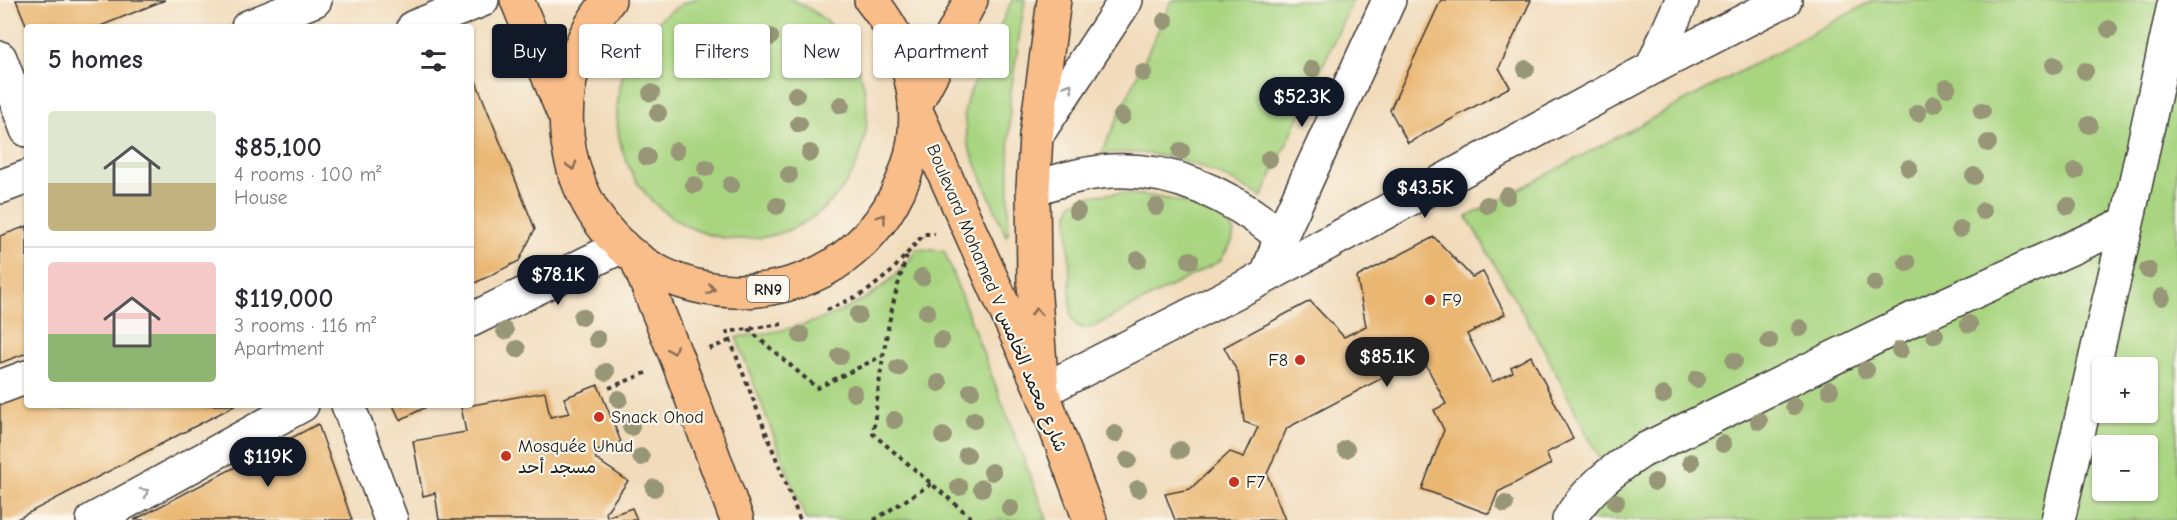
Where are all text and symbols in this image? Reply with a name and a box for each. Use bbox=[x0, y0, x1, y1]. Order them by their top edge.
chip: Buy bbox=[492, 24, 567, 78]
chip: Rent bbox=[579, 24, 662, 78]
chip: Filters bbox=[674, 24, 770, 78]
chip: New bbox=[782, 24, 861, 78]
chip: Apartment bbox=[873, 24, 1009, 78]
icon: filters bbox=[417, 44, 450, 77]
text: 5 homes bbox=[48, 45, 143, 75]
pin: $52.3K bbox=[1253, 77, 1351, 128]
one-way arrow bbox=[1061, 83, 1072, 94]
text: $52.3K bbox=[1273, 85, 1331, 108]
text: $85,100 bbox=[234, 133, 322, 163]
icon: home bbox=[96, 135, 168, 207]
street label: Boulevard Mohamed V شارع محمد الخامس bbox=[921, 141, 1071, 456]
one-way arrow bbox=[565, 161, 578, 171]
text: 4 rooms · 100 m² bbox=[234, 163, 381, 186]
pin: $43.5K bbox=[1376, 168, 1474, 219]
text: $43.5K bbox=[1397, 176, 1453, 199]
text: House bbox=[234, 186, 288, 209]
one-way arrow bbox=[875, 214, 886, 225]
pin: $78.1K bbox=[509, 255, 607, 306]
text: $78.1K bbox=[531, 263, 585, 286]
road number: RN9 bbox=[747, 276, 789, 302]
one-way arrow bbox=[706, 282, 716, 294]
text: $119,000 bbox=[234, 284, 333, 314]
icon: home bbox=[96, 286, 168, 358]
place label: F9 bbox=[1442, 290, 1462, 311]
marker: F9 bbox=[1423, 293, 1437, 307]
one-way arrow bbox=[1030, 307, 1043, 316]
text: 3 rooms · 116 m² bbox=[234, 314, 376, 337]
text: Apartment bbox=[234, 337, 324, 360]
pin: $85.1K bbox=[1338, 337, 1436, 388]
one-way arrow bbox=[666, 344, 679, 355]
text: $85.1K bbox=[1359, 345, 1415, 368]
place label: F8 bbox=[1268, 350, 1288, 371]
marker: F8 bbox=[1293, 353, 1307, 367]
map controls bbox=[2092, 357, 2158, 501]
button: + bbox=[2092, 357, 2158, 423]
place label: Snack Ohod bbox=[611, 407, 704, 428]
marker: Snack Ohod bbox=[592, 410, 606, 424]
button: − bbox=[2092, 435, 2158, 501]
place label: Mosquée Uhud مسجد أحد bbox=[518, 436, 633, 478]
pin: $119K bbox=[226, 437, 310, 488]
text: $119K bbox=[243, 445, 293, 468]
marker: Mosquée Uhud مسجد أحد bbox=[499, 449, 513, 463]
place label: F7 bbox=[1246, 472, 1265, 493]
marker: F7 bbox=[1227, 475, 1241, 489]
one-way arrow bbox=[139, 488, 149, 499]

